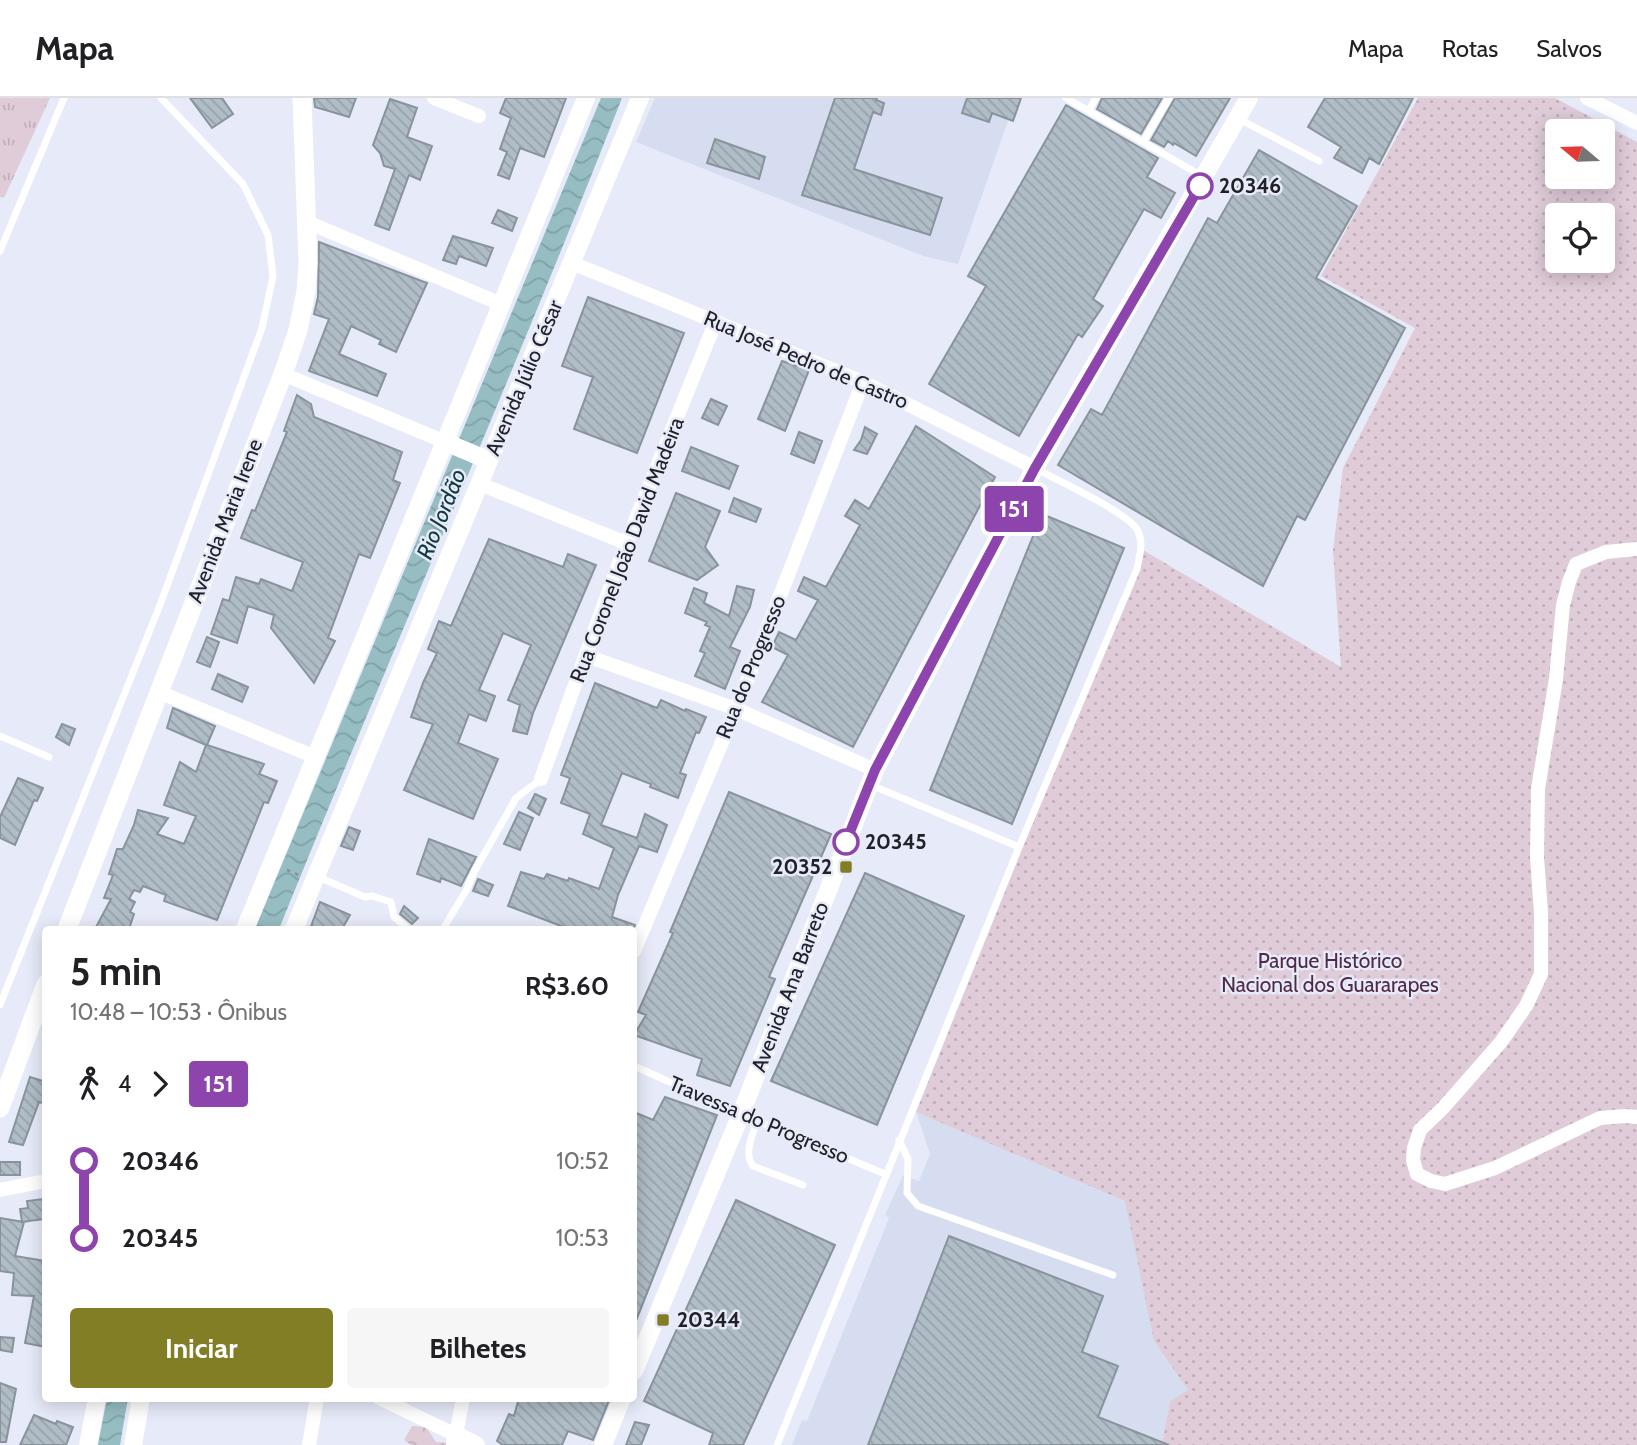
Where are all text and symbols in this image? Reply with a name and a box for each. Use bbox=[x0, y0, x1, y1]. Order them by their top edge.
text: Mapa bbox=[35, 28, 114, 68]
text: Mapa bbox=[1348, 34, 1404, 63]
text: Rotas bbox=[1442, 34, 1498, 63]
text: Salvos bbox=[1536, 34, 1602, 63]
north arrow bbox=[1545, 119, 1615, 189]
map controls bbox=[1545, 119, 1615, 273]
marker: 20346 bbox=[1187, 173, 1213, 199]
place label: 20346 bbox=[1219, 173, 1281, 198]
button: locate bbox=[1545, 203, 1615, 273]
street label: Avenida Júlio César bbox=[480, 296, 568, 459]
street label: Rua José Pedro de Castro bbox=[700, 305, 912, 414]
street label: Rua Coronel João David Madeira bbox=[564, 414, 689, 686]
street label: Avenida Maria Irene bbox=[182, 435, 267, 606]
water label: Rio Jordão bbox=[410, 465, 472, 563]
line badge: 151 bbox=[974, 486, 1054, 532]
text: 151 bbox=[999, 494, 1029, 523]
street label: Rua do Progresso bbox=[710, 591, 791, 742]
marker: 20345 bbox=[833, 829, 859, 855]
place label: 20345 bbox=[865, 829, 927, 854]
place label: 20352 bbox=[772, 854, 832, 879]
marker: 20352 bbox=[838, 859, 854, 875]
street label: Avenida Ana Barreto bbox=[746, 898, 833, 1075]
text: 5 min bbox=[70, 948, 162, 995]
park label: Parque Histórico Nacional dos Guararapes bbox=[1221, 948, 1439, 997]
text: R$3.60 bbox=[525, 970, 609, 1002]
text: 10:48 – 10:53 · Ônibus bbox=[70, 998, 287, 1026]
icon: walk bbox=[70, 1065, 108, 1103]
icon: forward bbox=[141, 1065, 179, 1103]
text: 151 bbox=[203, 1069, 234, 1098]
text: 4 bbox=[118, 1070, 131, 1098]
street label: Travessa do Progresso bbox=[666, 1070, 853, 1169]
text: 20346 bbox=[122, 1145, 199, 1177]
text: 10:52 bbox=[556, 1147, 609, 1175]
text: 20345 bbox=[122, 1222, 198, 1254]
text: 10:53 bbox=[556, 1224, 609, 1252]
place label: 20344 bbox=[677, 1307, 740, 1332]
button: Iniciar bbox=[70, 1308, 333, 1388]
button: Bilhetes bbox=[347, 1308, 609, 1388]
marker: 20344 bbox=[655, 1312, 671, 1328]

